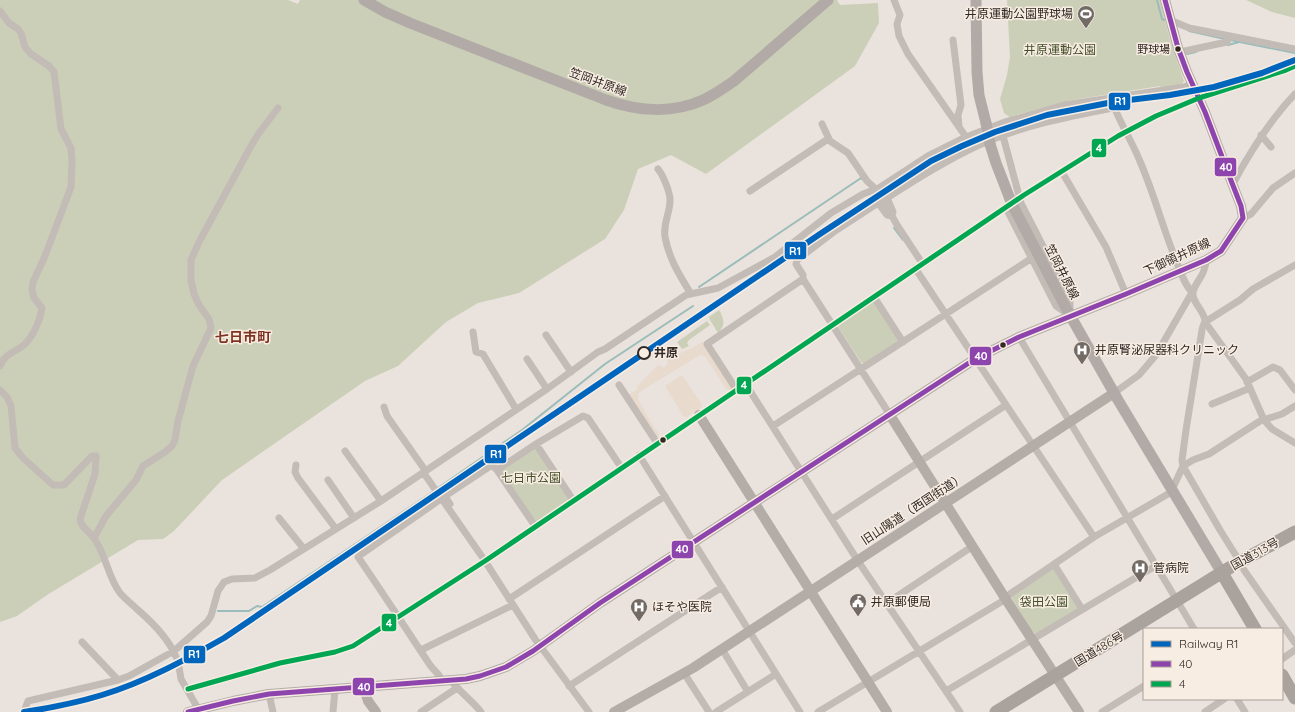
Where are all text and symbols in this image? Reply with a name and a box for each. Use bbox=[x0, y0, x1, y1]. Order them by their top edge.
sports icon: 井原運動公園野球場 bbox=[1076, 4, 1096, 29]
place label: 井原運動公園野球場 bbox=[965, 6, 1073, 21]
park label: 井原運動公園 bbox=[1024, 42, 1096, 57]
place label: 野球場 bbox=[1137, 42, 1170, 56]
marker: 野球場 bbox=[1173, 44, 1183, 54]
street label: 笠岡井原線 bbox=[567, 64, 629, 99]
line badge: R1 bbox=[1108, 92, 1131, 111]
text: R1 bbox=[1114, 94, 1126, 108]
line badge: 4 bbox=[1091, 138, 1107, 158]
text: 4 bbox=[1096, 141, 1103, 155]
line badge: 40 bbox=[1214, 157, 1237, 177]
text: 40 bbox=[1219, 160, 1233, 174]
street label: 下御領井原線 bbox=[1141, 235, 1213, 279]
line badge: R1 bbox=[784, 241, 807, 260]
street label: 笠岡井原線 bbox=[1042, 242, 1083, 302]
text: R1 bbox=[789, 244, 801, 258]
district label: 七日市町 bbox=[215, 328, 271, 346]
unlabelled marker bbox=[998, 340, 1008, 350]
hospital icon: 井原腎泌尿器科クリニック bbox=[1072, 340, 1092, 365]
place label: 井原腎泌尿器科クリニック bbox=[1095, 342, 1239, 357]
place label: 井原 bbox=[654, 345, 678, 360]
marker: 井原 bbox=[637, 346, 651, 360]
line badge: 40 bbox=[969, 346, 992, 366]
text: 40 bbox=[974, 349, 988, 363]
line badge: 4 bbox=[736, 376, 752, 395]
text: 4 bbox=[741, 378, 748, 392]
unlabelled marker bbox=[658, 435, 668, 445]
line badge: R1 bbox=[484, 444, 507, 464]
text: R1 bbox=[490, 447, 502, 461]
park label: 七日市公園 bbox=[501, 470, 561, 485]
street label: 旧山陽道（西国街道） bbox=[858, 470, 967, 548]
street label: 国道313号 bbox=[1228, 534, 1282, 573]
line badge: 40 bbox=[671, 540, 694, 559]
text: 40 bbox=[675, 542, 689, 556]
hospital icon: 菅病院 bbox=[1130, 558, 1150, 583]
place label: 菅病院 bbox=[1153, 560, 1189, 575]
public building icon: 井原郵便局 bbox=[848, 592, 868, 617]
place label: 井原郵便局 bbox=[871, 594, 931, 609]
park label: 袋田公園 bbox=[1019, 594, 1068, 609]
hospital icon: ほそや医院 bbox=[629, 597, 649, 622]
place label: ほそや医院 bbox=[652, 599, 712, 614]
line badge: 4 bbox=[381, 613, 397, 632]
text: 4 bbox=[386, 616, 393, 630]
street label: 国道486号 bbox=[1071, 628, 1126, 669]
legend bbox=[1143, 628, 1283, 700]
text: Railway R1 bbox=[1179, 636, 1238, 651]
line badge: R1 bbox=[183, 645, 206, 664]
text: R1 bbox=[188, 647, 200, 661]
text: 40 bbox=[1179, 656, 1192, 671]
text: 4 bbox=[1179, 676, 1185, 691]
line badge: 40 bbox=[352, 677, 375, 696]
text: 40 bbox=[357, 680, 371, 694]

